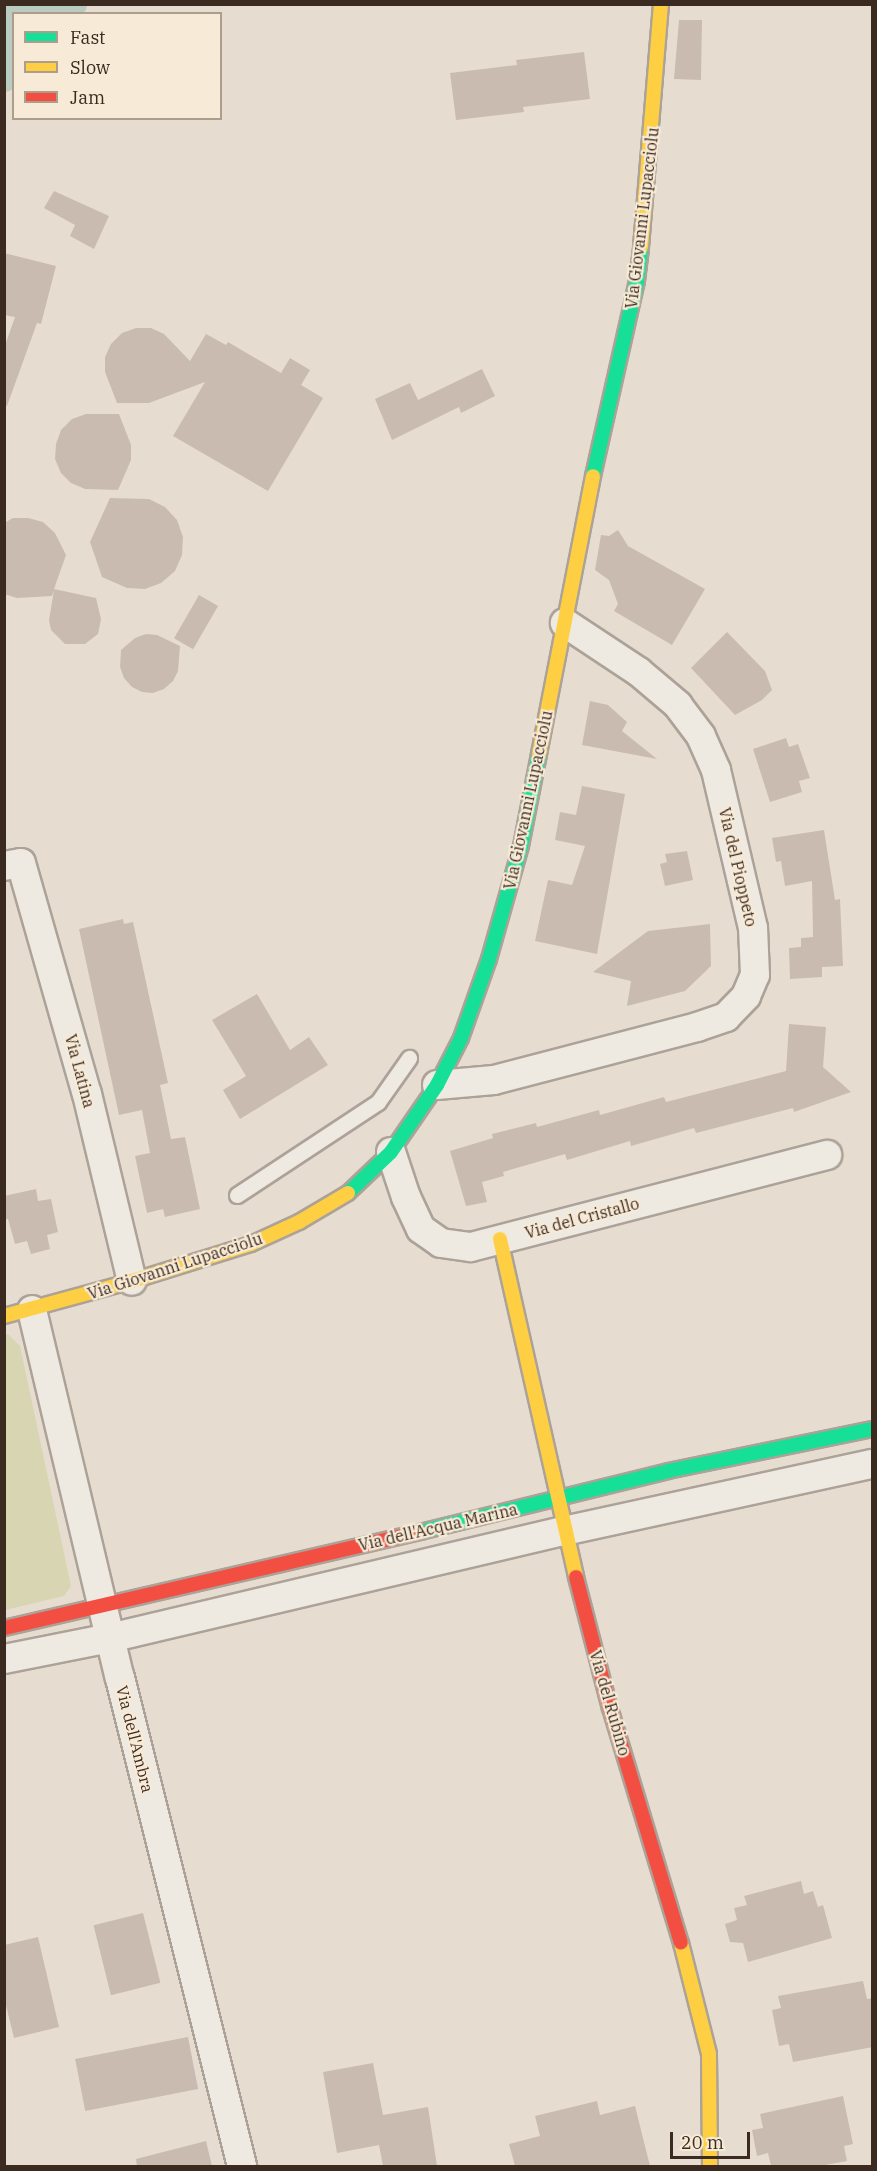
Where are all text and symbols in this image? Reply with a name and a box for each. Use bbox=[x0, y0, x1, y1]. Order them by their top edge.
legend bbox=[12, 12, 222, 120]
text: Fast bbox=[70, 26, 105, 49]
text: Slow bbox=[70, 56, 110, 79]
text: Jam bbox=[70, 86, 105, 109]
street label: Via Giovanni Lupacciolu bbox=[621, 126, 663, 310]
street label: Via Giovanni Lupacciolu bbox=[500, 709, 556, 891]
street label: Via del Pioppeto bbox=[715, 806, 761, 928]
street label: Via Latina bbox=[61, 1032, 99, 1110]
street label: Via del Cristallo bbox=[523, 1194, 641, 1242]
street label: Via Giovanni Lupacciolu bbox=[85, 1229, 265, 1303]
street label: Via dell'Acqua Marina bbox=[357, 1499, 519, 1555]
street label: Via del Rubino bbox=[586, 1648, 634, 1758]
street label: Via dell'Ambra bbox=[112, 1683, 158, 1795]
scale bar bbox=[673, 2120, 752, 2158]
text: 20 m bbox=[681, 2131, 724, 2154]

